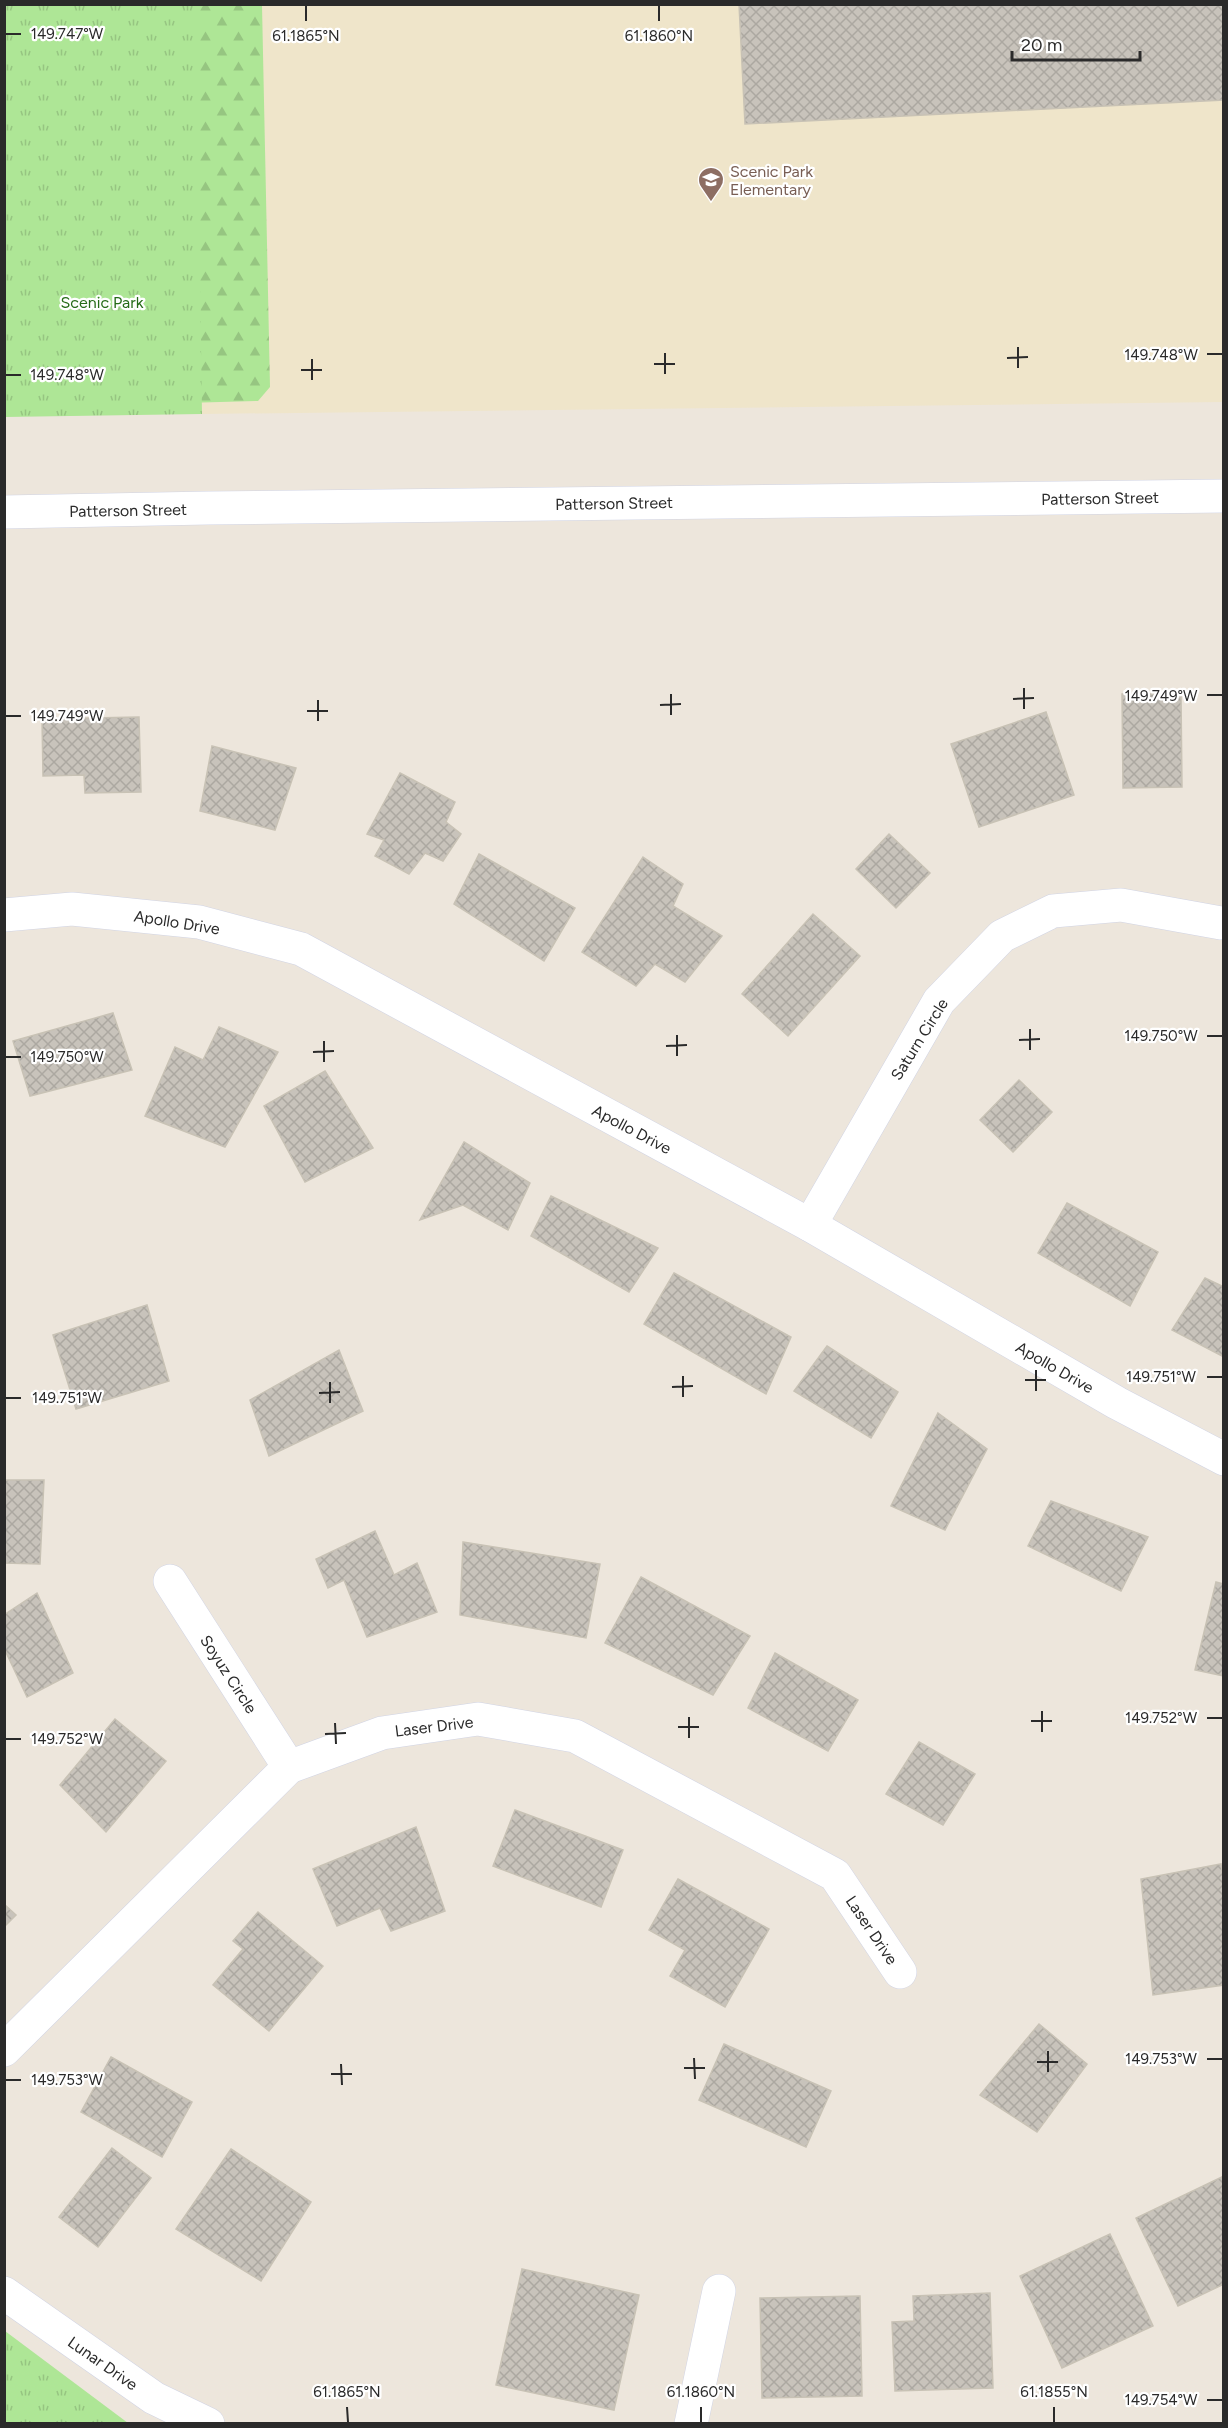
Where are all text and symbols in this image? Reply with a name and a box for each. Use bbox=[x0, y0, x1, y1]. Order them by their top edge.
scale bar bbox=[1012, 24, 1140, 62]
text: 149.747°W bbox=[31, 25, 104, 43]
text: 61.1865°N bbox=[272, 27, 340, 45]
text: 61.1860°N bbox=[625, 27, 693, 45]
text: 20 m bbox=[1021, 34, 1062, 56]
place label: Scenic Park Elementary bbox=[730, 162, 813, 199]
school or university icon: Scenic Park Elementary bbox=[696, 165, 726, 203]
park label: Scenic Park bbox=[61, 293, 144, 312]
text: 149.748°W bbox=[1124, 346, 1198, 364]
text: 149.748°W bbox=[30, 366, 104, 384]
street label: Patterson Street bbox=[1041, 488, 1159, 509]
street label: Patterson Street bbox=[555, 493, 673, 514]
street label: Patterson Street bbox=[69, 500, 187, 521]
text: 149.749°W bbox=[1125, 687, 1198, 705]
text: 149.749°W bbox=[31, 707, 104, 725]
street label: Apollo Drive bbox=[133, 906, 222, 939]
street label: Saturn Circle bbox=[887, 995, 952, 1084]
text: 149.750°W bbox=[1124, 1027, 1198, 1045]
text: 149.750°W bbox=[30, 1048, 104, 1066]
street label: Apollo Drive bbox=[589, 1101, 675, 1158]
street label: Apollo Drive bbox=[1012, 1337, 1097, 1398]
text: 149.751°W bbox=[1126, 1368, 1197, 1386]
text: 149.751°W bbox=[32, 1389, 103, 1407]
street label: Soyuz Circle bbox=[196, 1632, 261, 1717]
text: 149.752°W bbox=[1125, 1709, 1198, 1727]
street label: Laser Drive bbox=[394, 1712, 475, 1741]
text: 149.752°W bbox=[31, 1730, 104, 1748]
street label: Laser Drive bbox=[842, 1892, 902, 1969]
text: 149.753°W bbox=[1125, 2050, 1198, 2068]
text: 149.753°W bbox=[31, 2071, 104, 2089]
street label: Lunar Drive bbox=[64, 2332, 141, 2394]
text: 61.1865°N bbox=[313, 2383, 381, 2401]
text: 61.1860°N bbox=[667, 2383, 735, 2401]
text: 61.1855°N bbox=[1020, 2383, 1088, 2401]
text: 149.754°W bbox=[1124, 2391, 1198, 2409]

